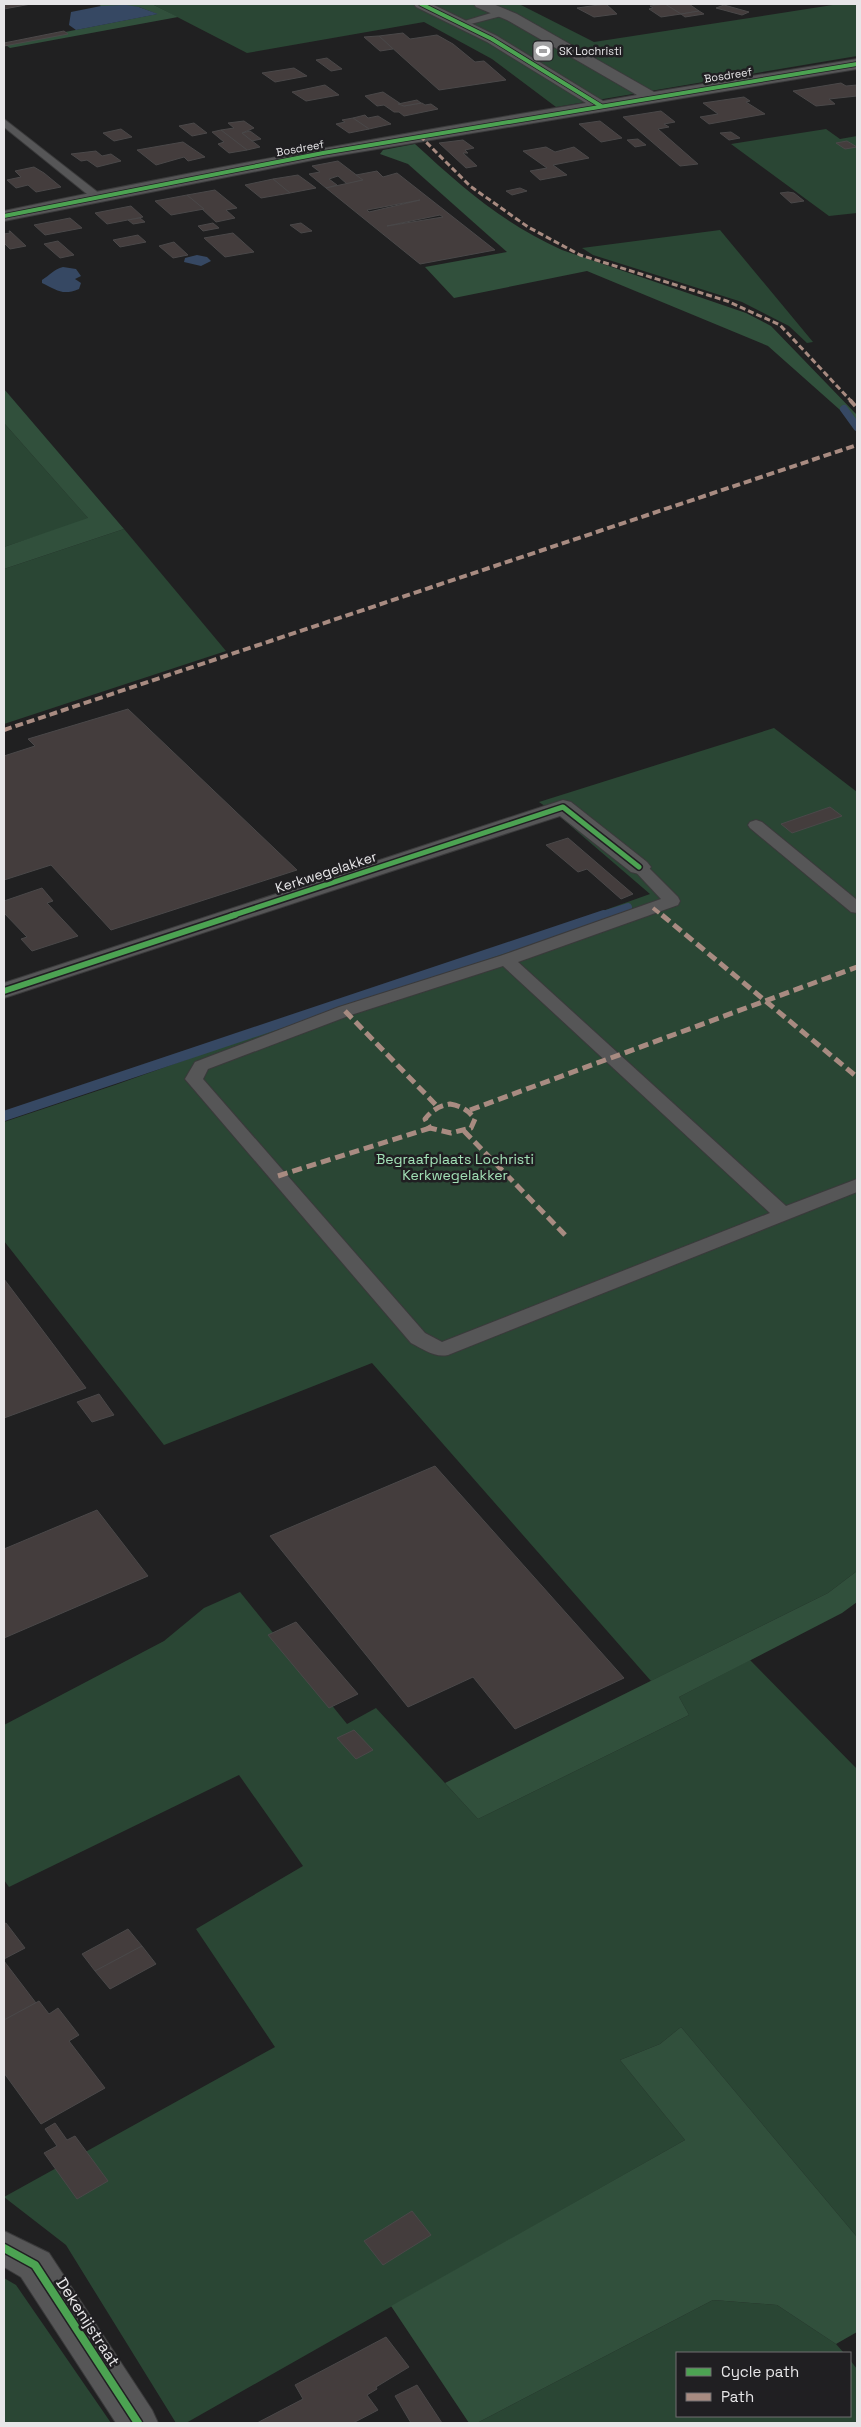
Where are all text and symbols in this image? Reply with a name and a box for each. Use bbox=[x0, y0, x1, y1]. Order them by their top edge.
sports icon: SK Lochristi bbox=[531, 39, 555, 63]
place label: SK Lochristi bbox=[559, 44, 622, 58]
street label: Bosdreef bbox=[703, 64, 753, 86]
street label: Bosdreef bbox=[275, 137, 325, 159]
street label: Kerkwegelakker bbox=[273, 847, 379, 897]
park label: Begraafplaats Lochristi Kerkwegelakker bbox=[376, 1150, 534, 1184]
street label: Dekenijstraat bbox=[51, 2273, 125, 2371]
legend bbox=[676, 2352, 851, 2417]
text: Cycle path bbox=[721, 2362, 799, 2381]
text: Path bbox=[721, 2387, 754, 2406]

